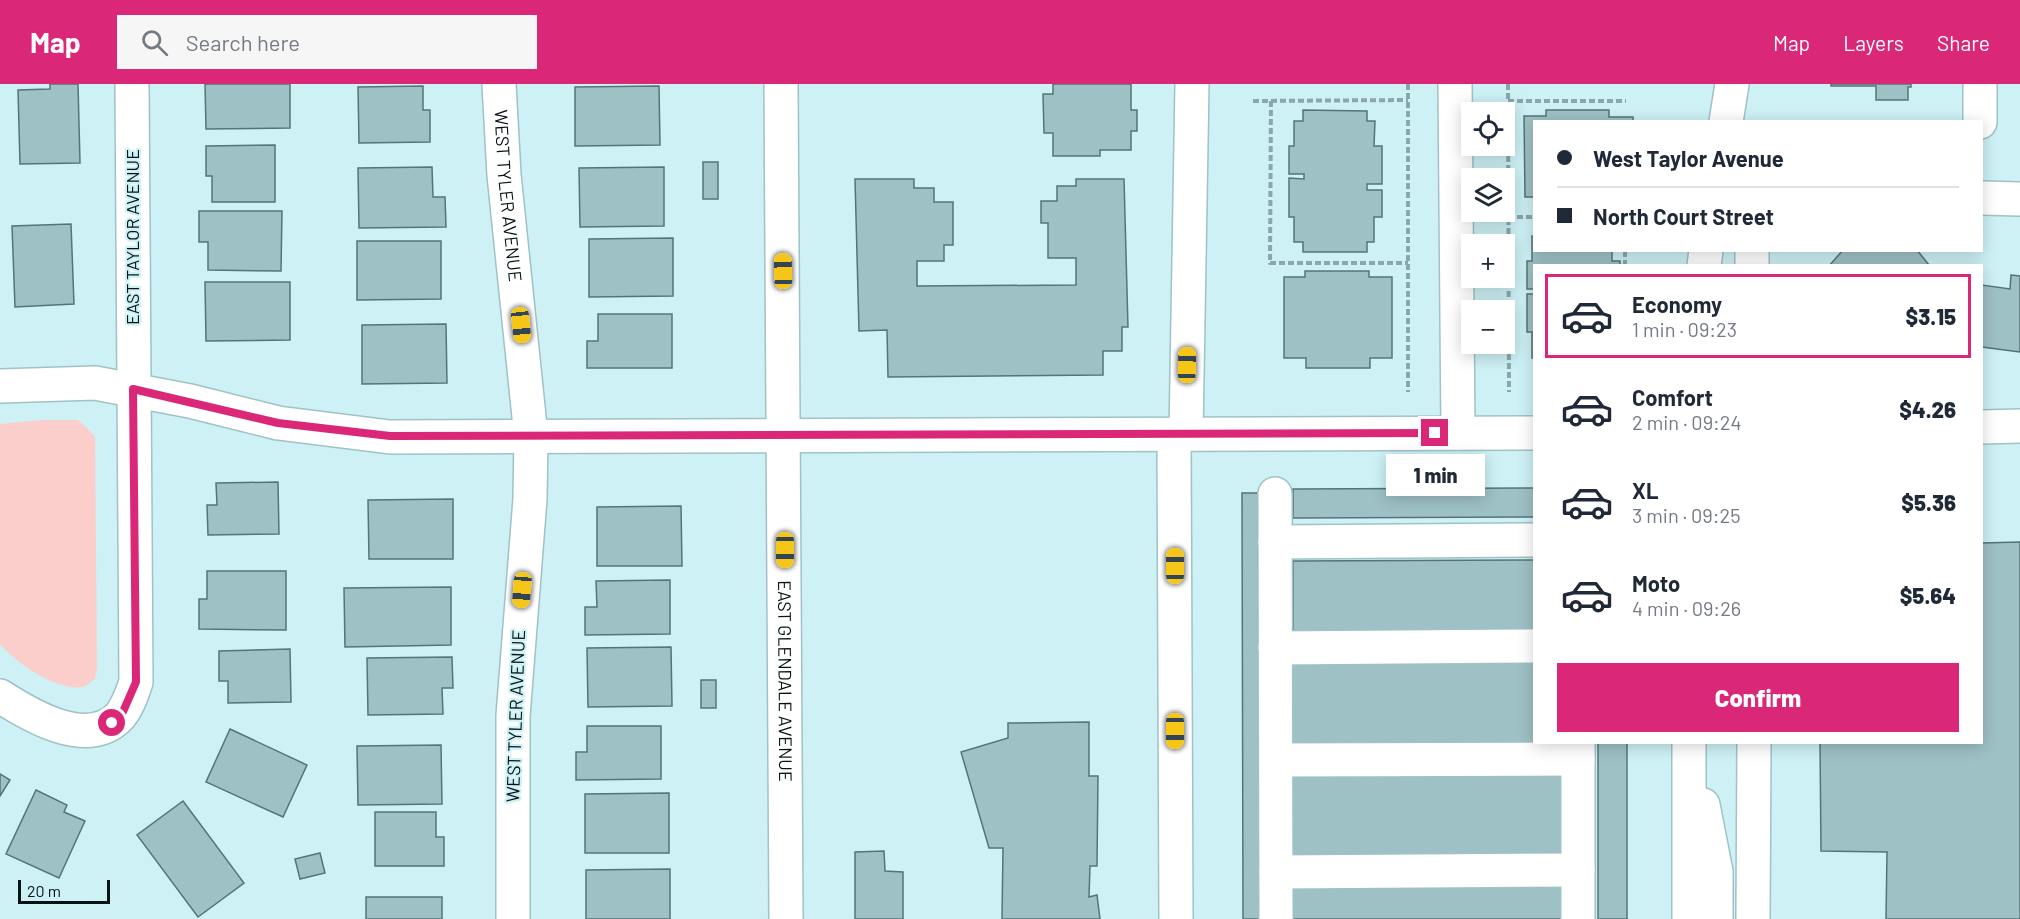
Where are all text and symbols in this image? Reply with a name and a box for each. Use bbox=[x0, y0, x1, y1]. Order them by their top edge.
search box bbox=[117, 15, 537, 69]
text: Map bbox=[30, 25, 81, 59]
icon: search bbox=[138, 26, 171, 59]
text: Search here bbox=[186, 29, 300, 55]
text: Map bbox=[1773, 30, 1810, 55]
text: Layers bbox=[1843, 30, 1904, 55]
text: Share bbox=[1937, 30, 1990, 55]
map controls bbox=[1461, 102, 1515, 354]
button: locate bbox=[1461, 102, 1515, 156]
street label: WEST TYLER AVENUE bbox=[490, 109, 527, 283]
text: West Taylor Avenue bbox=[1593, 145, 1784, 171]
street label: EAST TAYLOR AVENUE bbox=[121, 149, 143, 325]
button: layers bbox=[1461, 168, 1515, 222]
text: North Court Street bbox=[1593, 203, 1774, 229]
button: + bbox=[1461, 234, 1515, 288]
car bbox=[774, 253, 792, 289]
icon: car bbox=[1560, 289, 1614, 343]
text: Economy bbox=[1632, 291, 1722, 317]
button: − bbox=[1461, 300, 1515, 354]
text: $3.15 bbox=[1906, 303, 1956, 329]
car bbox=[510, 306, 532, 344]
text: 1 min · 09:23 bbox=[1632, 317, 1737, 341]
car bbox=[1178, 347, 1196, 383]
icon: car bbox=[1560, 382, 1614, 436]
text: Comfort bbox=[1632, 384, 1713, 410]
text: $4.26 bbox=[1899, 396, 1956, 422]
text: 2 min · 09:24 bbox=[1632, 410, 1742, 434]
route end bbox=[1421, 419, 1448, 446]
callout: 1 min bbox=[1386, 454, 1484, 496]
text: 1 min bbox=[1414, 463, 1457, 487]
icon: car bbox=[1560, 475, 1614, 529]
text: XL bbox=[1632, 477, 1658, 503]
text: $5.36 bbox=[1901, 489, 1956, 515]
text: 3 min · 09:25 bbox=[1632, 503, 1740, 527]
car bbox=[776, 532, 794, 568]
car bbox=[1166, 548, 1184, 584]
icon: car bbox=[1560, 568, 1614, 622]
text: Moto bbox=[1632, 570, 1680, 596]
car bbox=[511, 571, 533, 609]
street label: EAST GLENDALE AVENUE bbox=[774, 580, 797, 782]
text: $5.64 bbox=[1900, 582, 1956, 608]
text: 4 min · 09:26 bbox=[1632, 596, 1741, 620]
street label: WEST TYLER AVENUE bbox=[501, 629, 529, 803]
button: Confirm bbox=[1557, 663, 1959, 732]
route start bbox=[98, 709, 125, 736]
car bbox=[1166, 713, 1184, 749]
scale bar bbox=[18, 877, 110, 904]
text: 20 m bbox=[27, 881, 61, 900]

